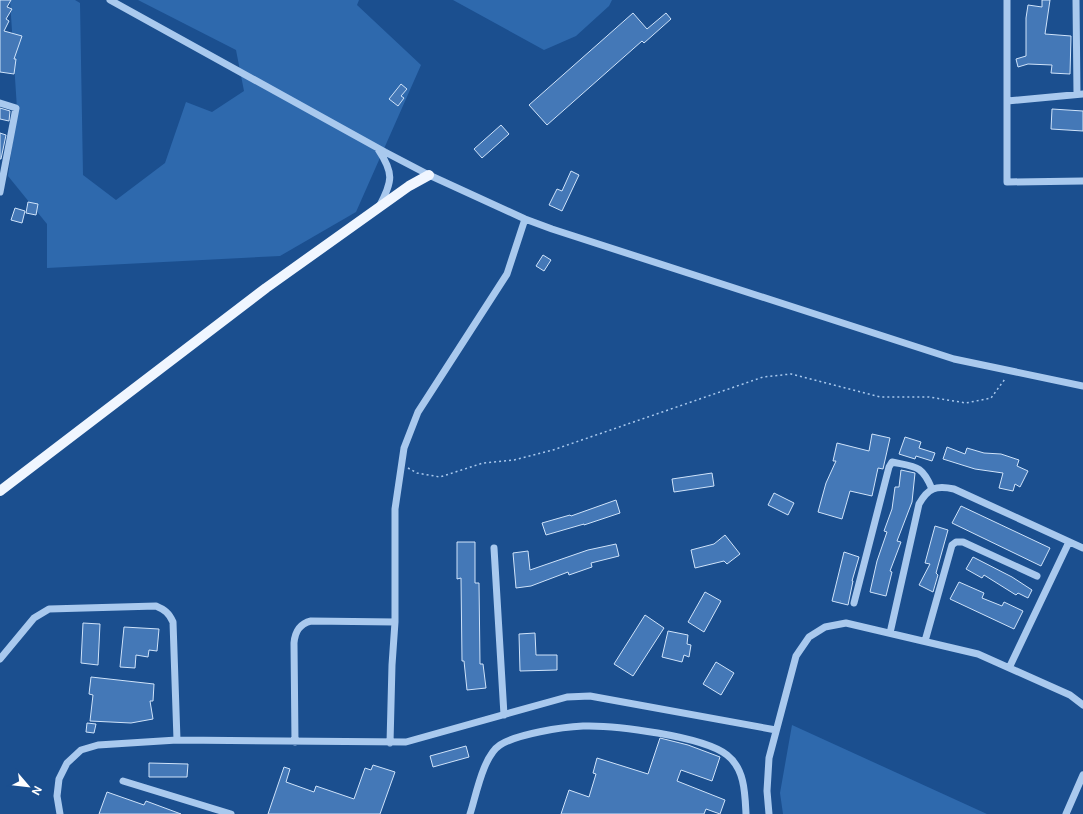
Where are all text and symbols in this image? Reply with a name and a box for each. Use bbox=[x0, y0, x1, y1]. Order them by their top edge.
north arrow bbox=[8, 766, 48, 806]
text: N bbox=[29, 784, 45, 798]

